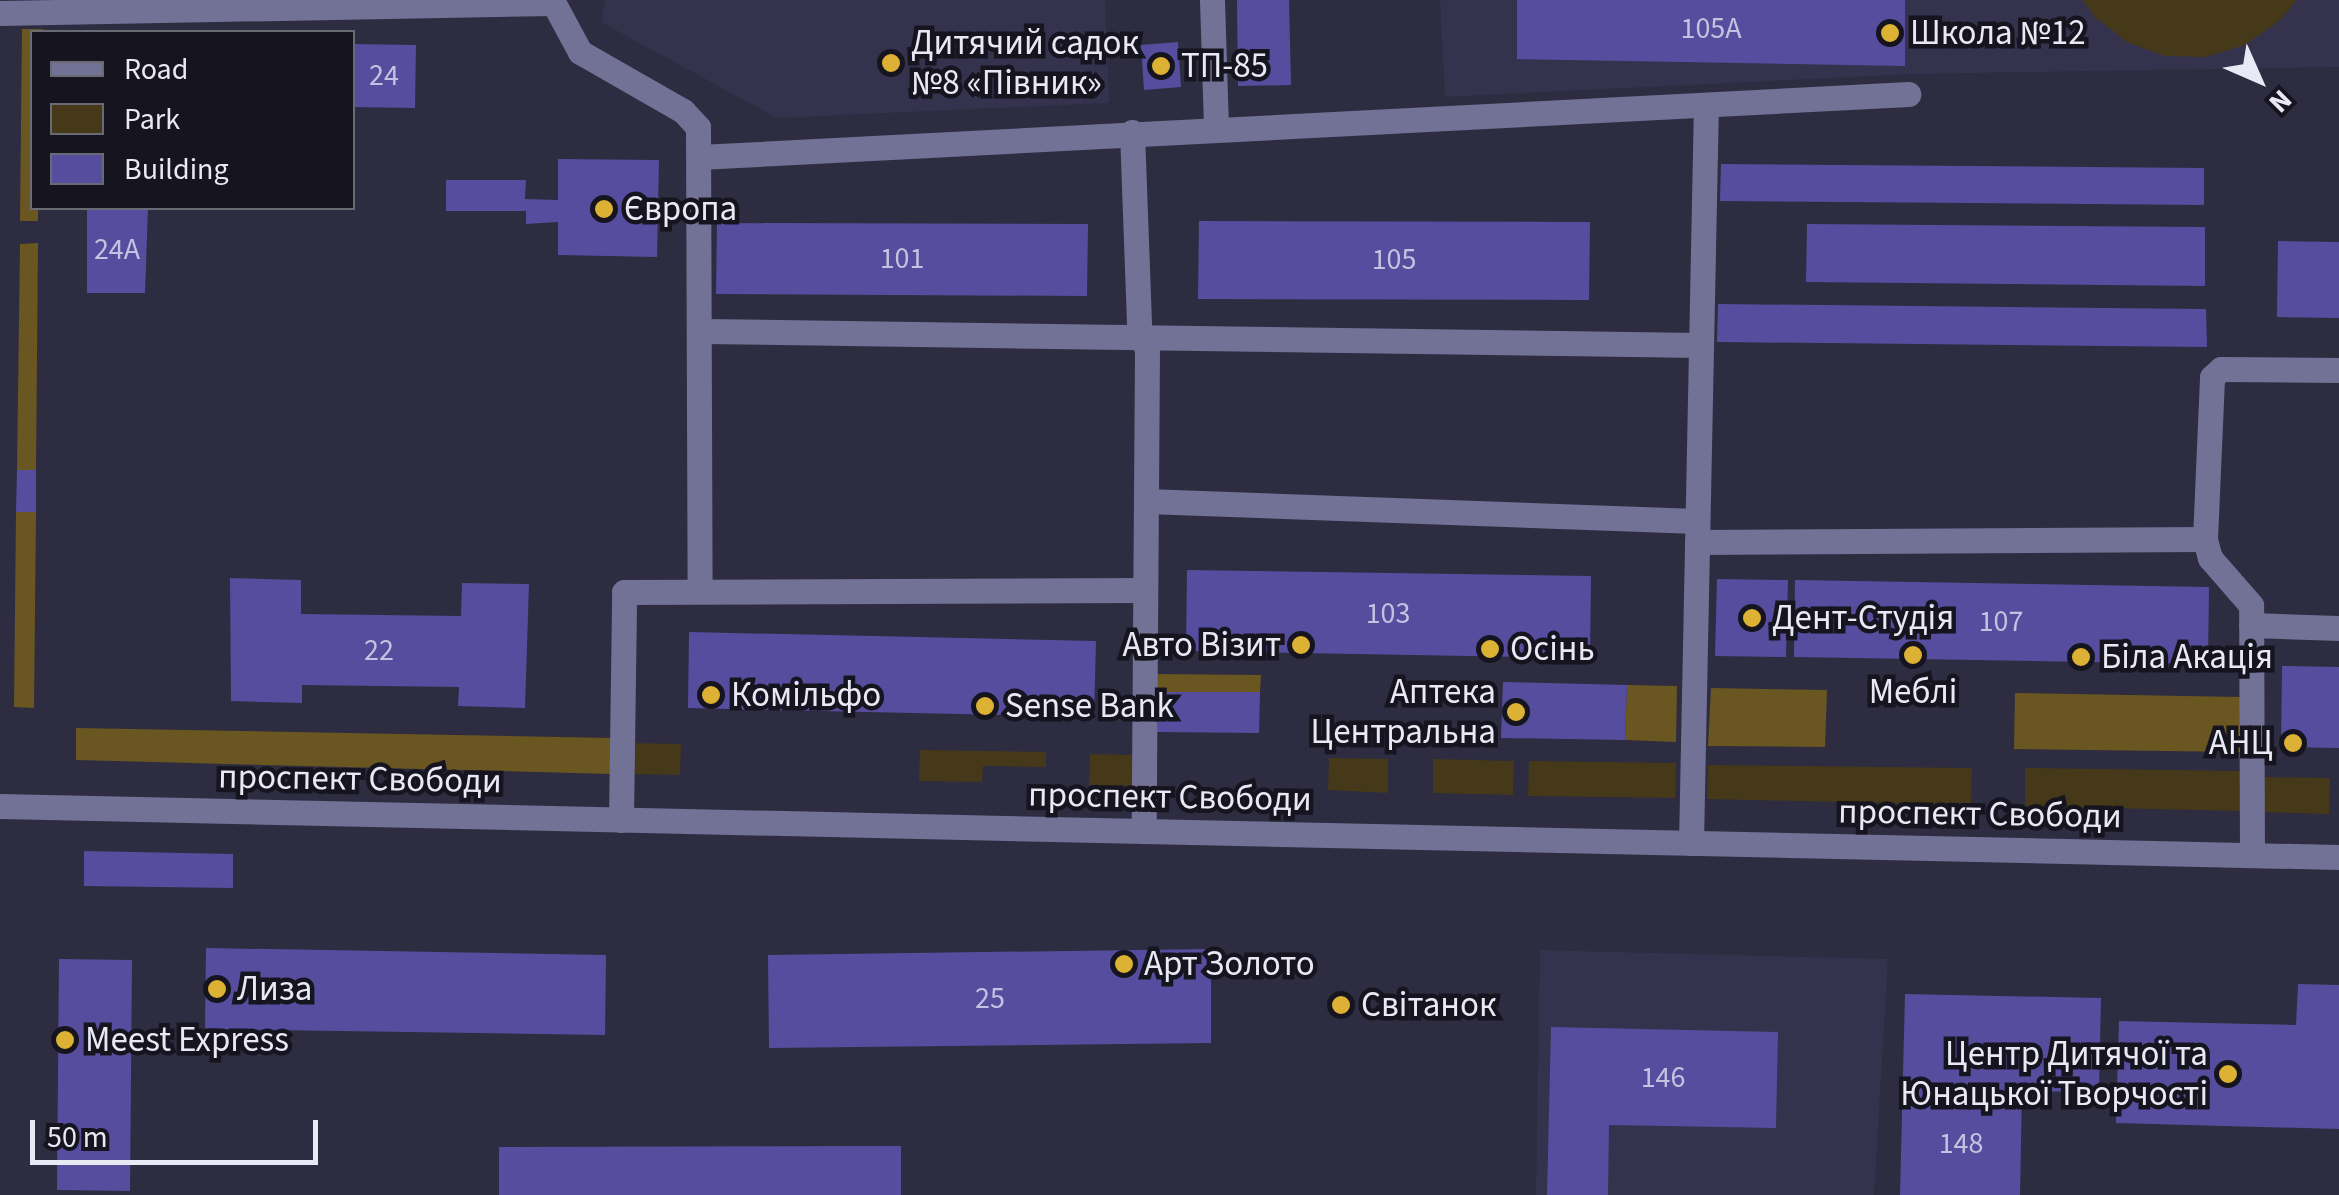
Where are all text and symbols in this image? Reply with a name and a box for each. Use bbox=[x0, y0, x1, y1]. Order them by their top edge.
house number: 105А bbox=[1680, 11, 1742, 47]
place label: Школа №12 bbox=[1910, 12, 2086, 54]
place label: Дитячий садок №8 «Півник» bbox=[911, 22, 1139, 104]
marker: Школа №12 bbox=[1879, 22, 1901, 44]
legend bbox=[30, 30, 355, 210]
north arrow bbox=[2209, 30, 2309, 130]
place label: ТП-85 bbox=[1181, 45, 1268, 87]
text: Road bbox=[124, 48, 188, 91]
marker: Дитячий садок №8 «Півник» bbox=[880, 52, 902, 74]
marker: ТП-85 bbox=[1150, 55, 1172, 77]
house number: 24 bbox=[369, 58, 399, 94]
text: N bbox=[2259, 80, 2301, 122]
text: Park bbox=[124, 98, 180, 141]
text: Building bbox=[124, 148, 229, 191]
place label: Європа bbox=[624, 188, 737, 230]
marker: Європа bbox=[593, 198, 615, 220]
house number: 24А bbox=[94, 232, 140, 268]
house number: 101 bbox=[880, 241, 924, 277]
house number: 105 bbox=[1372, 242, 1416, 278]
house number: 103 bbox=[1366, 596, 1410, 632]
place label: Дент-Студія bbox=[1772, 597, 1954, 639]
house number: 107 bbox=[1979, 604, 2023, 640]
marker: Дент-Студія bbox=[1741, 607, 1763, 629]
place label: Авто Візит bbox=[1122, 624, 1281, 666]
place label: Осінь bbox=[1510, 628, 1595, 670]
house number: 22 bbox=[364, 633, 394, 669]
marker: Авто Візит bbox=[1290, 634, 1312, 656]
place label: Біла Акація bbox=[2101, 636, 2273, 678]
marker: Осінь bbox=[1479, 638, 1501, 660]
marker: Меблі bbox=[1902, 644, 1924, 666]
marker: Біла Акація bbox=[2070, 646, 2092, 668]
place label: Аптека Центральна bbox=[1310, 671, 1496, 753]
place label: Меблі bbox=[1869, 671, 1957, 713]
place label: Комільфо bbox=[731, 674, 881, 716]
marker: Комільфо bbox=[700, 684, 722, 706]
place label: Sense Bank bbox=[1005, 685, 1174, 727]
marker: Sense Bank bbox=[974, 695, 996, 717]
marker: Аптека Центральна bbox=[1505, 701, 1527, 723]
place label: АНЦ bbox=[2209, 722, 2273, 764]
marker: АНЦ bbox=[2282, 732, 2304, 754]
street label: проспект Свободи bbox=[218, 756, 502, 802]
street label: проспект Свободи bbox=[1028, 774, 1312, 820]
street label: проспект Свободи bbox=[1838, 791, 2122, 837]
place label: Арт Золото bbox=[1144, 943, 1315, 985]
marker: Арт Золото bbox=[1113, 953, 1135, 975]
place label: Лиза bbox=[237, 968, 312, 1010]
marker: Лиза bbox=[206, 978, 228, 1000]
house number: 25 bbox=[975, 981, 1005, 1017]
place label: Свiтанок bbox=[1361, 984, 1496, 1026]
marker: Свiтанок bbox=[1330, 994, 1352, 1016]
place label: Meest Express bbox=[85, 1019, 289, 1061]
marker: Meest Express bbox=[54, 1029, 76, 1051]
place label: Центр Дитячої та Юнацької Творчості bbox=[1900, 1033, 2208, 1115]
house number: 146 bbox=[1641, 1060, 1685, 1096]
marker: Центр Дитячої та Юнацької Творчості bbox=[2217, 1063, 2239, 1085]
scale bar bbox=[35, 1100, 322, 1162]
text: 50 m bbox=[47, 1116, 108, 1159]
house number: 148 bbox=[1939, 1126, 1983, 1162]

